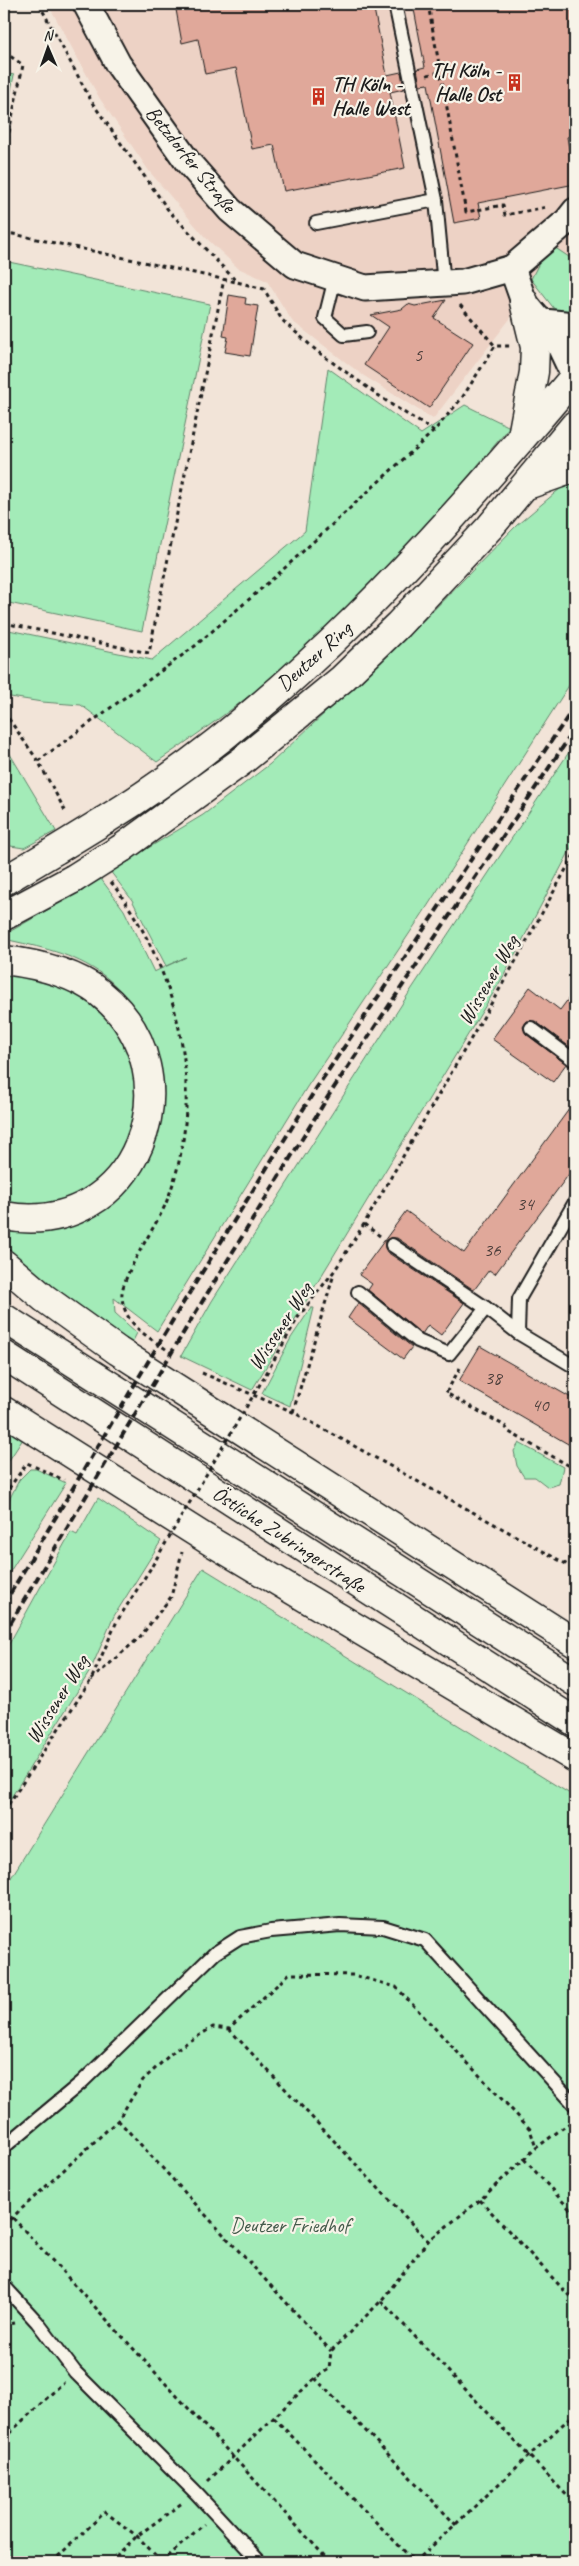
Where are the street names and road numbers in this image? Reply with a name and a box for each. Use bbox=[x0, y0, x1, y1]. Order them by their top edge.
street label: Betzdorfer Straße bbox=[140, 100, 243, 219]
street label: Deutzer Ring bbox=[271, 615, 358, 696]
street label: Wissener Weg bbox=[452, 929, 525, 1030]
street label: Wissener Weg bbox=[242, 1276, 319, 1375]
street label: Östliche Zubringerstraße bbox=[208, 1480, 372, 1599]
street label: Wissener Weg bbox=[20, 1649, 95, 1748]

